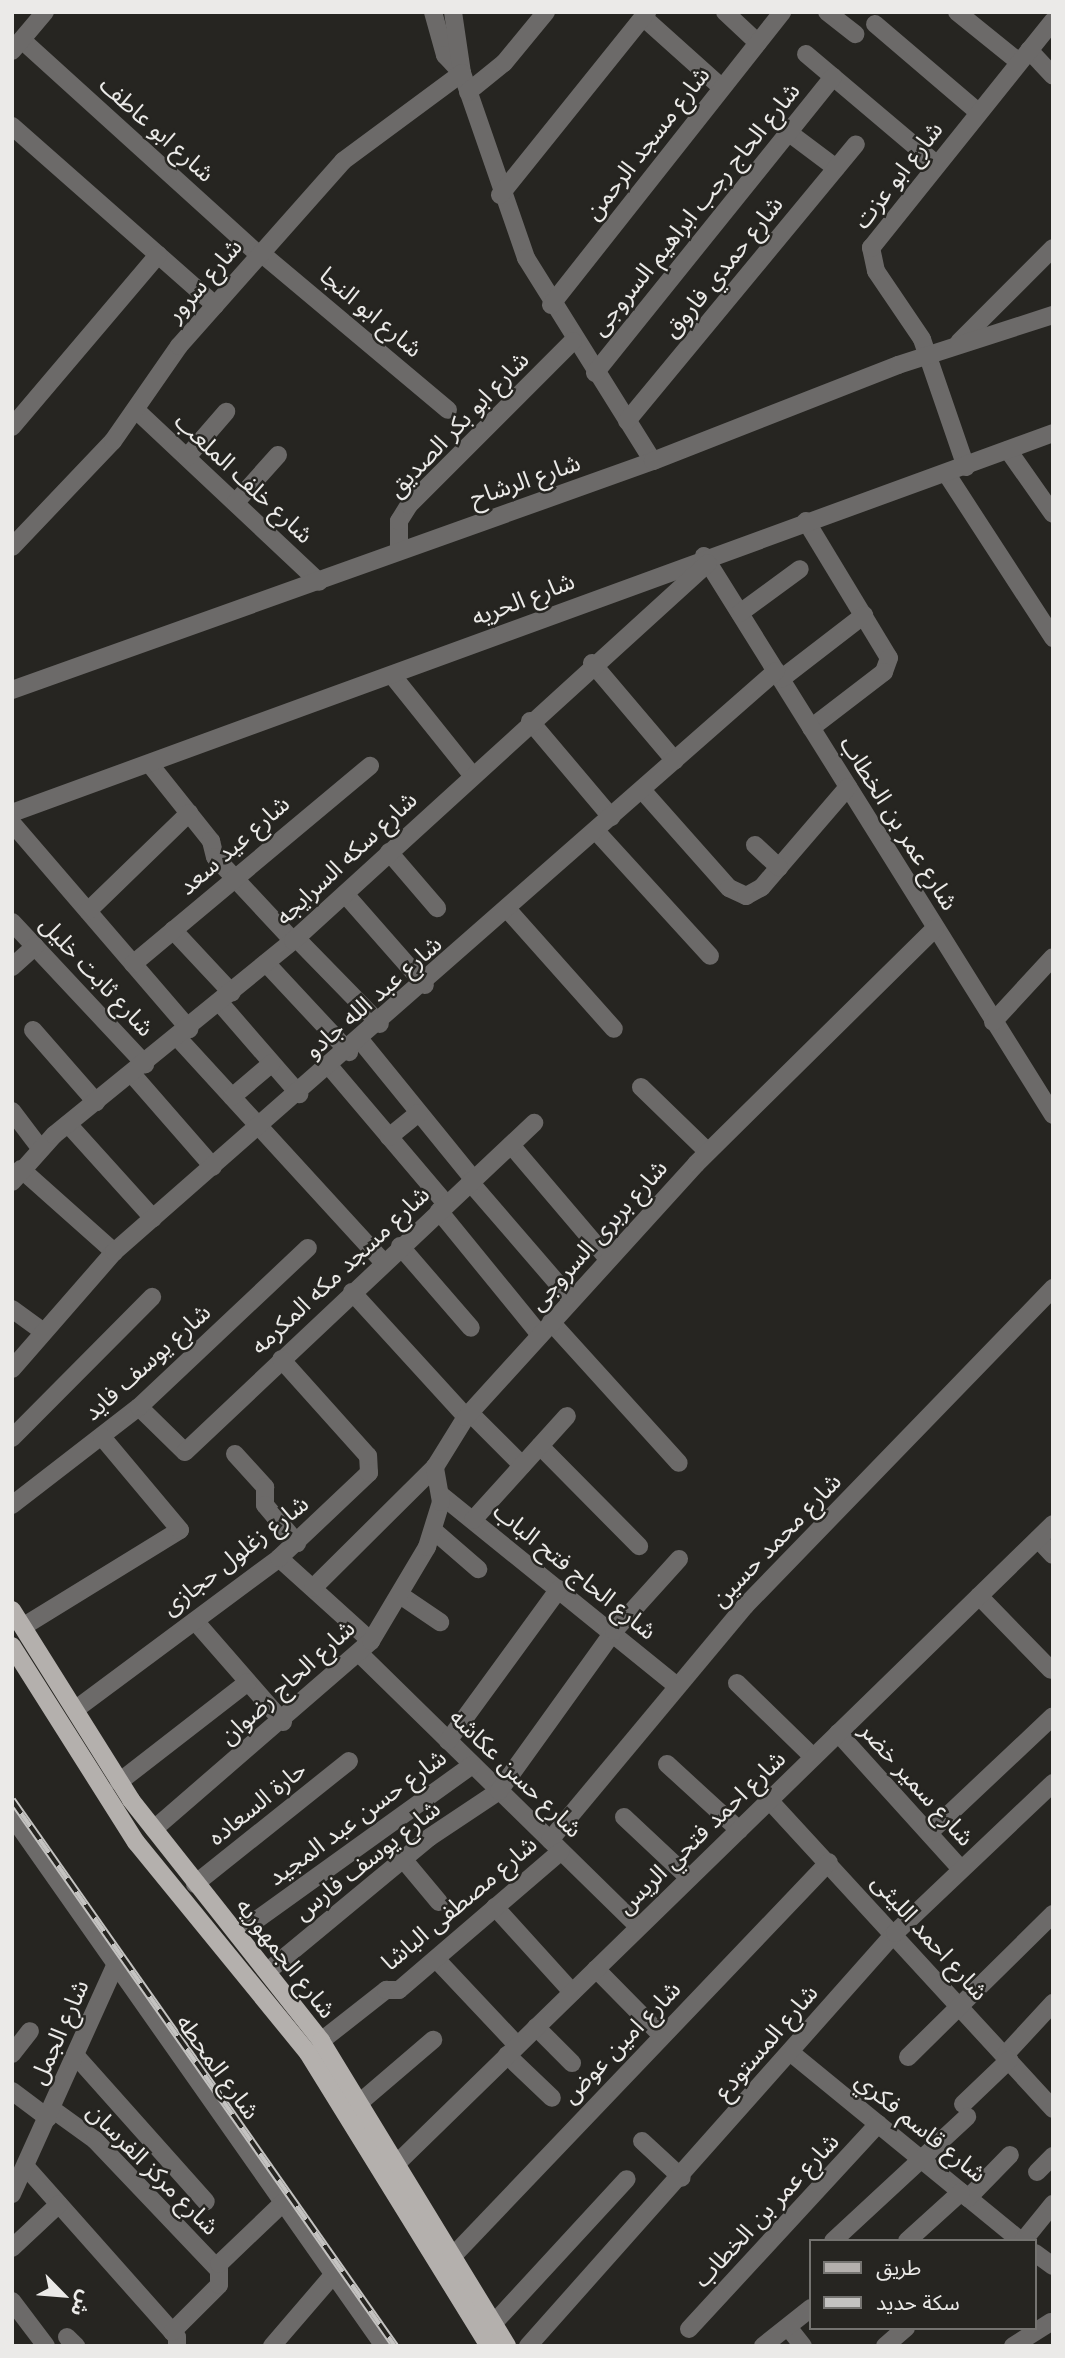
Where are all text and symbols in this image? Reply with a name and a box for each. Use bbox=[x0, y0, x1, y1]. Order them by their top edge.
street label: شارع مسجد الرحمن bbox=[578, 61, 716, 225]
street label: شارع ابو عاطف bbox=[94, 70, 220, 188]
street label: شارع الحاج رجب ابراهيم السروجى bbox=[584, 77, 806, 341]
street label: شارع ابو عزت bbox=[847, 116, 949, 234]
street label: شارع حمدي فاروق bbox=[657, 190, 789, 344]
street label: شارع سرور bbox=[160, 232, 248, 328]
street label: شارع ابو النجا bbox=[314, 261, 428, 363]
street label: شارع ابو بكر الصديق bbox=[381, 345, 535, 503]
street label: شارع خلف الملعب bbox=[169, 407, 319, 549]
street label: شارع الرشاح bbox=[466, 448, 584, 512]
street label: شارع الحريه bbox=[467, 566, 579, 632]
street label: شارع عمر بن الخطاب bbox=[834, 731, 964, 915]
street label: شارع سكه السرايجه bbox=[269, 785, 423, 931]
street label: شارع عيد سعد bbox=[173, 789, 295, 901]
street label: شارع ثابت خليل bbox=[34, 910, 160, 1042]
street label: شارع عبد الله جادو bbox=[298, 929, 448, 1065]
street label: شارع بربرى السروجى bbox=[523, 1154, 673, 1316]
street label: شارع مسجد مكه المكرمه bbox=[245, 1180, 435, 1360]
street label: شارع يوسف فايد bbox=[78, 1298, 216, 1426]
street label: شارع محمد حسين bbox=[705, 1467, 847, 1613]
street label: شارع زغلول حجازى bbox=[156, 1489, 314, 1621]
street label: شارع الحاج فتح الباب bbox=[488, 1496, 662, 1646]
street label: شارع الحاج رضوان bbox=[213, 1614, 361, 1750]
street label: شارع حسن عكاشه bbox=[444, 1703, 588, 1843]
street label: شارع سمير خضر bbox=[854, 1716, 980, 1852]
street label: شارع حسن عبد المجيد bbox=[262, 1743, 452, 1891]
street label: شارع احمد فتحي الريس bbox=[611, 1744, 791, 1920]
street label: حارة السعاده bbox=[202, 1755, 312, 1851]
street label: شارع يوسف فارس bbox=[288, 1794, 446, 1926]
street label: شارع مصطفى الباشا bbox=[375, 1830, 543, 1976]
street label: شارع احمد الليثى bbox=[866, 1868, 994, 2006]
street label: شارع الجمهوريه bbox=[230, 1892, 342, 2024]
street label: شارع الجمل bbox=[23, 1975, 95, 2089]
street label: شارع امين عوض bbox=[555, 1975, 687, 2109]
street label: شارع المستودع bbox=[708, 1979, 824, 2105]
street label: شارع المحطه bbox=[170, 2009, 266, 2125]
street label: شارع قاسم فكري bbox=[850, 2065, 992, 2189]
street label: شارع مركز الفرسان bbox=[81, 2097, 225, 2241]
street label: شارع عمر بن الخطاب bbox=[687, 2127, 845, 2293]
legend bbox=[810, 2239, 1037, 2330]
text: طريق bbox=[876, 2254, 921, 2280]
north arrow bbox=[28, 2260, 98, 2330]
text: ش bbox=[66, 2287, 98, 2321]
text: سكة حديد bbox=[876, 2289, 960, 2315]

